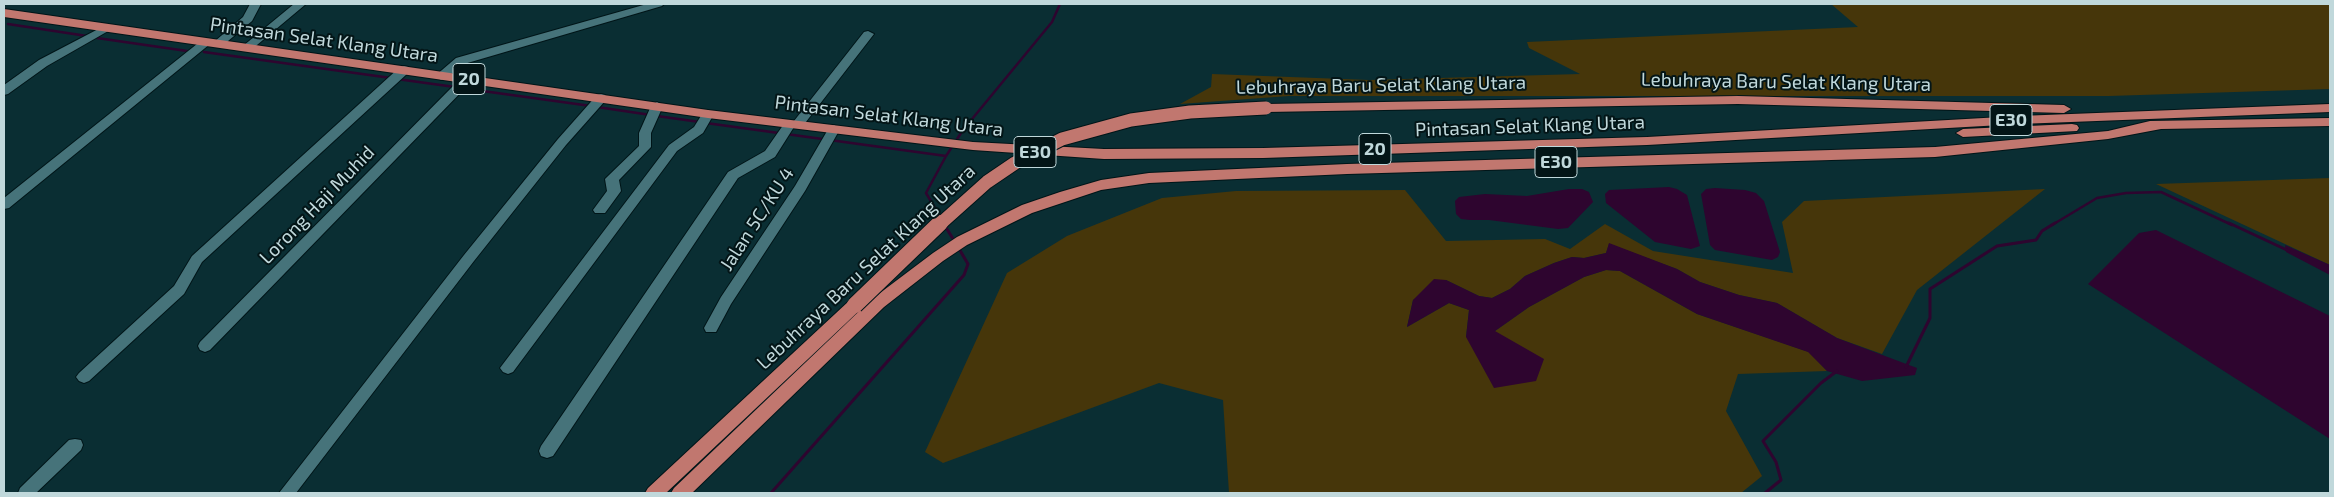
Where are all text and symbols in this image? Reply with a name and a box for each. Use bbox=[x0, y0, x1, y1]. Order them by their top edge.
street label: Pintasan Selat Klang Utara bbox=[209, 13, 439, 67]
road number: 20 bbox=[453, 64, 485, 95]
street label: Lebuhraya Baru Selat Klang Utara bbox=[1641, 68, 1931, 96]
street label: Lebuhraya Baru Selat Klang Utara bbox=[1236, 71, 1526, 99]
street label: Pintasan Selat Klang Utara bbox=[773, 91, 1005, 141]
road number: E30 bbox=[1990, 104, 2032, 136]
street label: Pintasan Selat Klang Utara bbox=[1415, 111, 1645, 141]
road number: 20 bbox=[1359, 134, 1391, 164]
road number: E30 bbox=[1014, 136, 1056, 168]
street label: Lorong Haji Muhid bbox=[255, 141, 379, 269]
road number: E30 bbox=[1535, 146, 1577, 178]
street label: Lebuhraya Baru Selat Klang Utara bbox=[752, 160, 980, 374]
street label: Jalan 5C/KU 4 bbox=[715, 163, 799, 275]

